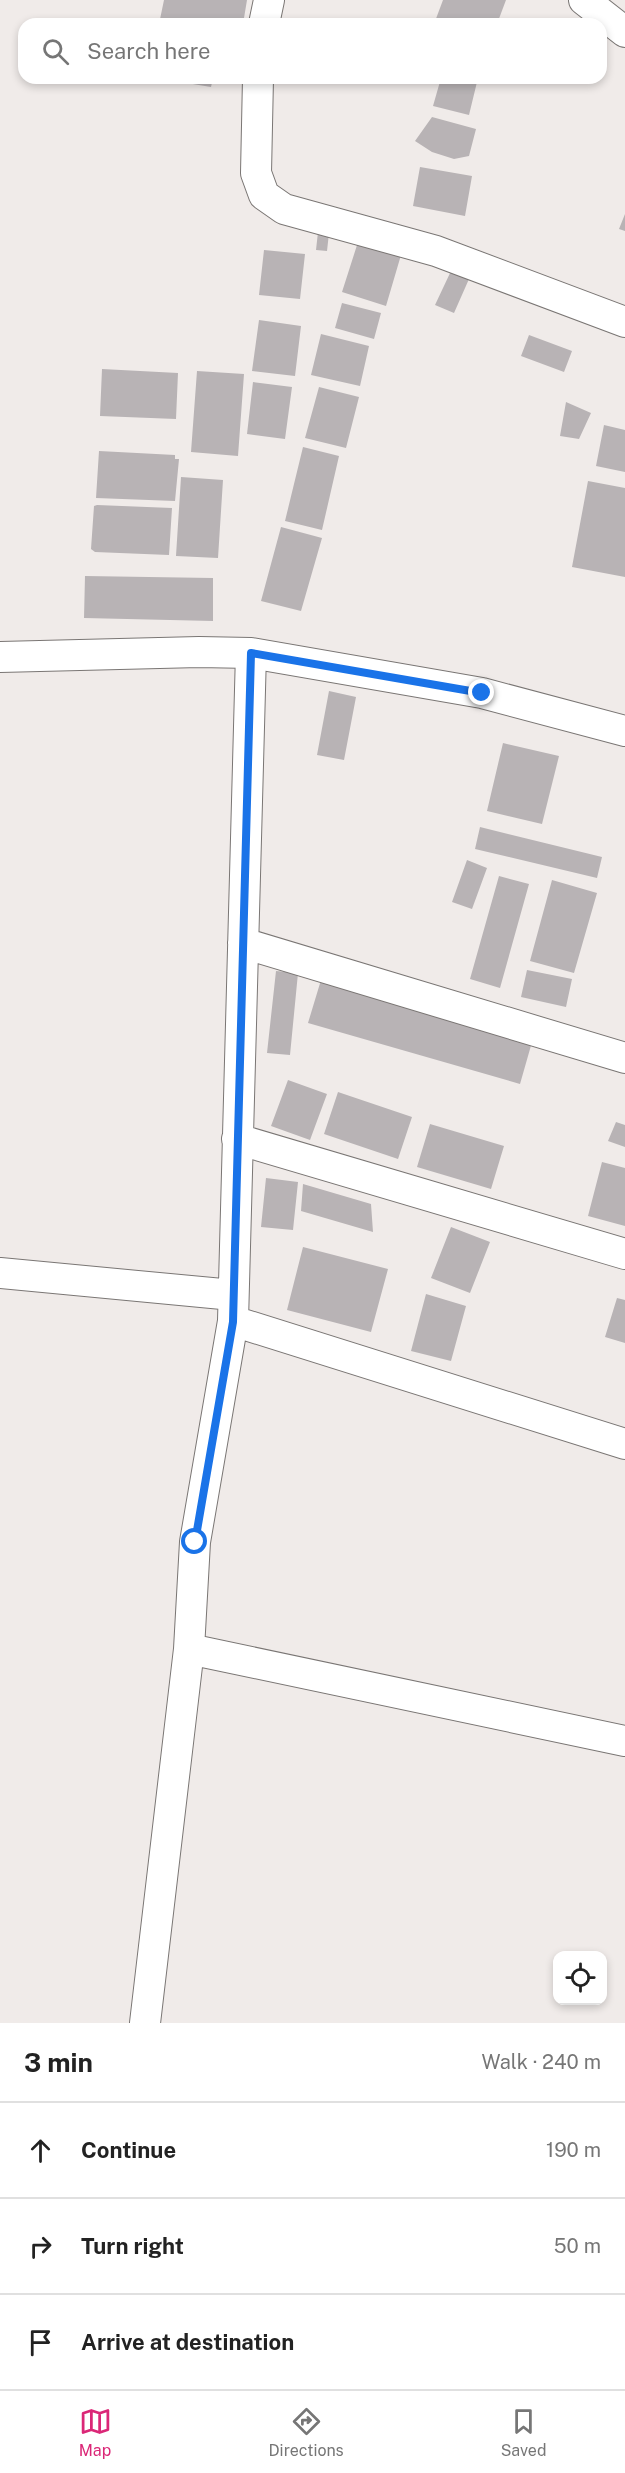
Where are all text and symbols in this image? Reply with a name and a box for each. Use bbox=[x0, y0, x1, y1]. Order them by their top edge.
search box bbox=[18, 18, 607, 84]
icon: search bbox=[39, 35, 72, 68]
text: Search here bbox=[87, 38, 211, 64]
route end bbox=[468, 679, 494, 705]
route start bbox=[181, 1528, 207, 1554]
map controls bbox=[553, 1951, 607, 2005]
button: locate bbox=[553, 1951, 607, 2005]
text: 3 min bbox=[24, 2047, 93, 2078]
text: Walk · 240 m bbox=[481, 2050, 601, 2074]
icon: ahead bbox=[24, 2134, 57, 2167]
text: Continue bbox=[81, 2137, 176, 2163]
text: 190 m bbox=[546, 2138, 601, 2162]
icon: right bbox=[24, 2230, 57, 2263]
text: Turn right bbox=[81, 2233, 184, 2259]
text: 50 m bbox=[554, 2234, 601, 2258]
icon: arrive bbox=[24, 2326, 57, 2359]
text: Arrive at destination bbox=[81, 2329, 294, 2355]
tab: Map bbox=[79, 2405, 112, 2460]
tab: Directions bbox=[269, 2405, 344, 2460]
tab: Saved bbox=[501, 2405, 546, 2460]

